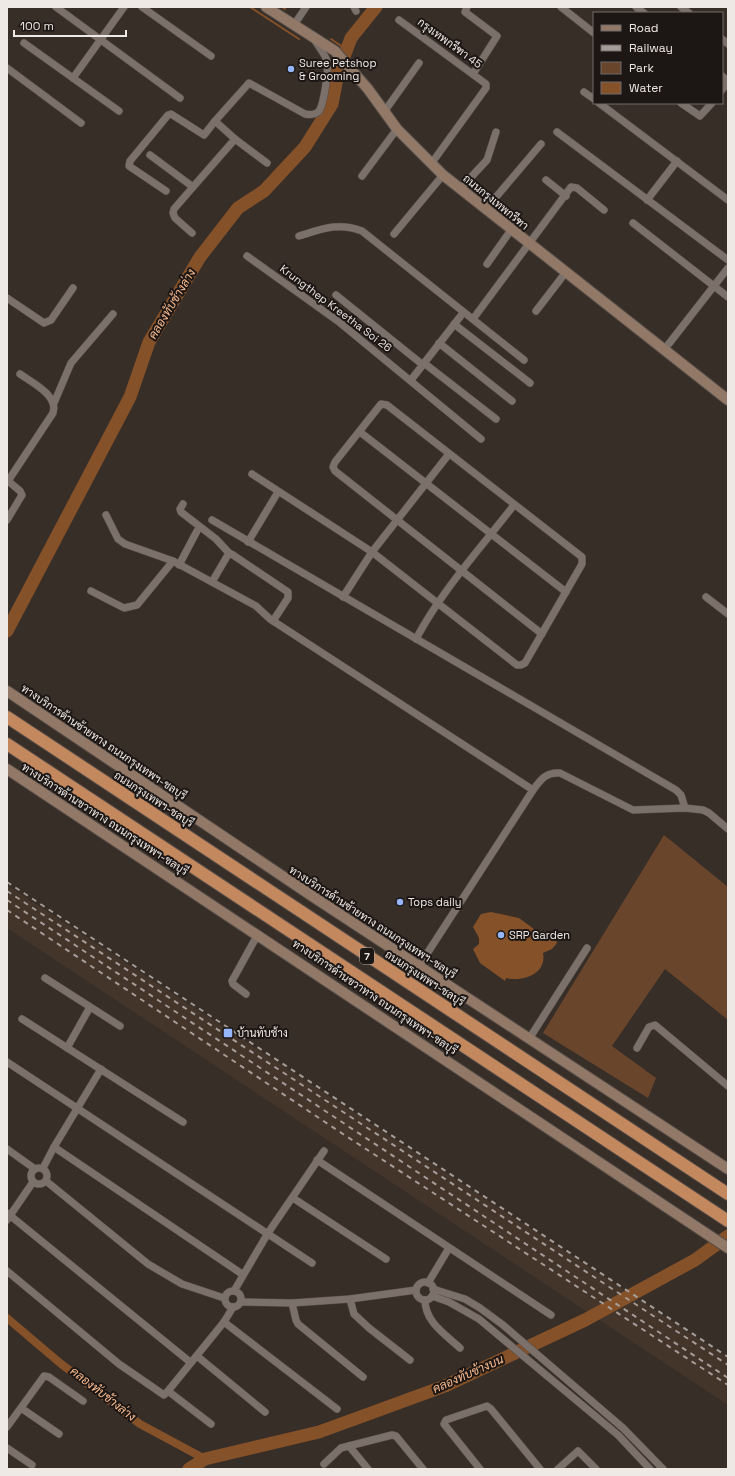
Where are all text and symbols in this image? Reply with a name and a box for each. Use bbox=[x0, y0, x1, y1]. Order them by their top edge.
scale bar bbox=[14, 12, 126, 38]
legend bbox=[593, 12, 723, 104]
street label: กรุงเทพกรีฑา 45 bbox=[414, 14, 486, 73]
text: 100 m bbox=[20, 18, 54, 34]
text: Road bbox=[629, 20, 658, 36]
text: Railway bbox=[629, 40, 673, 56]
place label: Suree Petshop & Grooming bbox=[299, 56, 377, 83]
text: Park bbox=[629, 60, 654, 76]
marker: Suree Petshop & Grooming bbox=[286, 64, 296, 74]
text: Water bbox=[629, 80, 663, 96]
street label: ถนนกรุงเทพกรีฑา bbox=[459, 170, 532, 234]
street label: Krungthep Kreetha Soi 26 bbox=[277, 261, 395, 355]
water label: คลองทับช้างล่าง bbox=[145, 266, 200, 342]
street label: ทางบริการด้านซ้ายทาง ถนนกรุงเทพฯ-ชลบุรี bbox=[19, 682, 189, 802]
street label: ทางบริการด้านขวาทาง ถนนกรุงเทพฯ-ชลบุรี bbox=[18, 759, 191, 880]
street label: ถนนกรุงเทพฯ-ชลบุรี bbox=[112, 768, 196, 830]
street label: ทางบริการด้านซ้ายทาง ถนนกรุงเทพฯ-ชลบุรี bbox=[287, 863, 459, 981]
place label: Tops daily bbox=[408, 895, 461, 909]
marker: Tops daily bbox=[395, 897, 405, 907]
place label: SRP Garden bbox=[509, 928, 570, 942]
marker: SRP Garden bbox=[496, 930, 506, 940]
street label: ทางบริการด้านขวาทาง ถนนกรุงเทพฯ-ชลบุรี bbox=[289, 936, 461, 1059]
street label: ถนนกรุงเทพฯ-ชลบุรี bbox=[383, 947, 467, 1009]
road number: 7 bbox=[360, 948, 374, 964]
place label: บ้านทับช้าง bbox=[237, 1026, 288, 1040]
marker: บ้านทับช้าง bbox=[222, 1027, 234, 1039]
water label: คลองทับช้างบน bbox=[430, 1351, 506, 1397]
water label: คลองทับช้างล่าง bbox=[67, 1363, 140, 1425]

